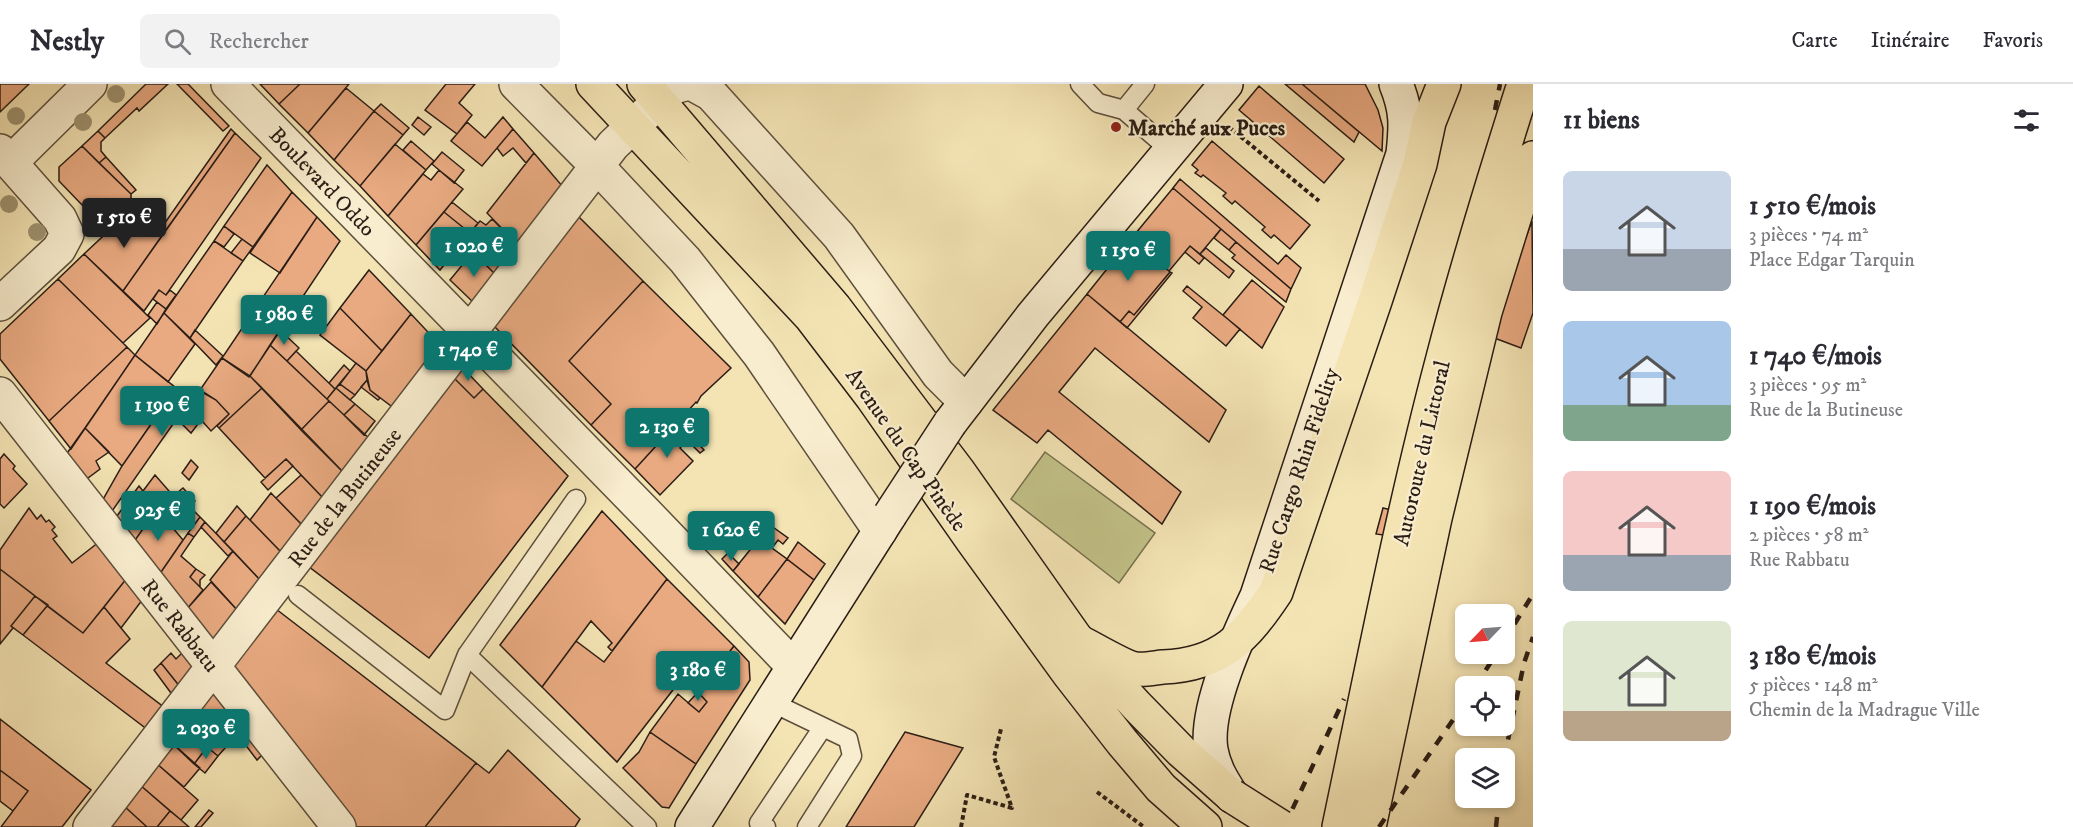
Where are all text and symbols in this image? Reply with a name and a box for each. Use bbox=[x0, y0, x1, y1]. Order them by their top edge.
search box bbox=[140, 14, 560, 68]
text: Nestly bbox=[30, 24, 104, 59]
icon: search bbox=[161, 25, 194, 58]
text: Rechercher bbox=[209, 28, 309, 55]
text: Carte bbox=[1792, 28, 1838, 54]
text: Itinéraire bbox=[1871, 28, 1949, 54]
text: Favoris bbox=[1982, 28, 2043, 54]
text: 11 biens bbox=[1563, 104, 1640, 137]
icon: filters bbox=[2010, 104, 2043, 137]
place label: Marché aux Puces bbox=[1128, 115, 1286, 142]
marker: Marché aux Puces bbox=[1109, 120, 1123, 134]
street label: Boulevard Oddo bbox=[263, 122, 381, 242]
text: 1 510 €/mois bbox=[1749, 190, 1876, 223]
icon: home bbox=[1611, 195, 1683, 267]
pin: 1 510 € bbox=[69, 198, 179, 249]
text: 1 510 € bbox=[96, 205, 152, 230]
text: 3 pièces · 74 m² bbox=[1749, 223, 1868, 248]
pin: 1 020 € bbox=[419, 227, 529, 278]
pin: 1 150 € bbox=[1073, 231, 1183, 282]
text: 1 020 € bbox=[445, 234, 503, 259]
text: 1 150 € bbox=[1100, 238, 1156, 263]
text: Place Edgar Tarquin bbox=[1749, 248, 1915, 273]
pin: 1 980 € bbox=[229, 295, 339, 346]
text: 1 980 € bbox=[255, 302, 313, 327]
pin: 1 740 € bbox=[413, 331, 523, 382]
text: 1 740 € bbox=[438, 338, 498, 363]
text: 1 740 €/mois bbox=[1749, 340, 1882, 373]
icon: home bbox=[1611, 345, 1683, 417]
street label: Autoroute du Littoral bbox=[1388, 358, 1457, 549]
street label: Avenue du Cap Pinède bbox=[839, 363, 972, 537]
street label: Rue Cargo Rhin Fidelity bbox=[1253, 364, 1346, 577]
text: 3 pièces · 95 m² bbox=[1749, 373, 1866, 398]
pin: 1 190 € bbox=[107, 386, 217, 437]
text: 1 190 € bbox=[134, 393, 190, 418]
text: Rue de la Butineuse bbox=[1749, 398, 1903, 423]
pin: 2 130 € bbox=[612, 408, 722, 459]
text: 2 130 € bbox=[639, 415, 695, 440]
street label: Rue de la Butineuse bbox=[282, 423, 408, 573]
text: 1 190 €/mois bbox=[1749, 490, 1876, 523]
pin: 925 € bbox=[116, 491, 200, 542]
icon: home bbox=[1611, 495, 1683, 567]
text: 925 € bbox=[135, 498, 181, 523]
pin: 1 620 € bbox=[676, 511, 786, 562]
text: 1 620 € bbox=[702, 518, 760, 543]
text: 2 pièces · 58 m² bbox=[1749, 523, 1869, 548]
text: Rue Rabbatu bbox=[1749, 548, 1850, 573]
street label: Rue Rabbatu bbox=[135, 574, 225, 678]
north arrow bbox=[1455, 604, 1515, 664]
map controls bbox=[1455, 604, 1515, 808]
text: 3 180 €/mois bbox=[1749, 640, 1876, 673]
icon: home bbox=[1611, 645, 1683, 717]
pin: 3 180 € bbox=[643, 651, 753, 702]
text: 3 180 € bbox=[670, 658, 726, 683]
text: 5 pièces · 148 m² bbox=[1749, 673, 1878, 698]
button: locate bbox=[1455, 676, 1515, 736]
text: Chemin de la Madrague Ville bbox=[1749, 698, 1980, 723]
pin: 2 030 € bbox=[151, 709, 261, 760]
text: 2 030 € bbox=[176, 716, 236, 741]
button: layers bbox=[1455, 748, 1515, 808]

